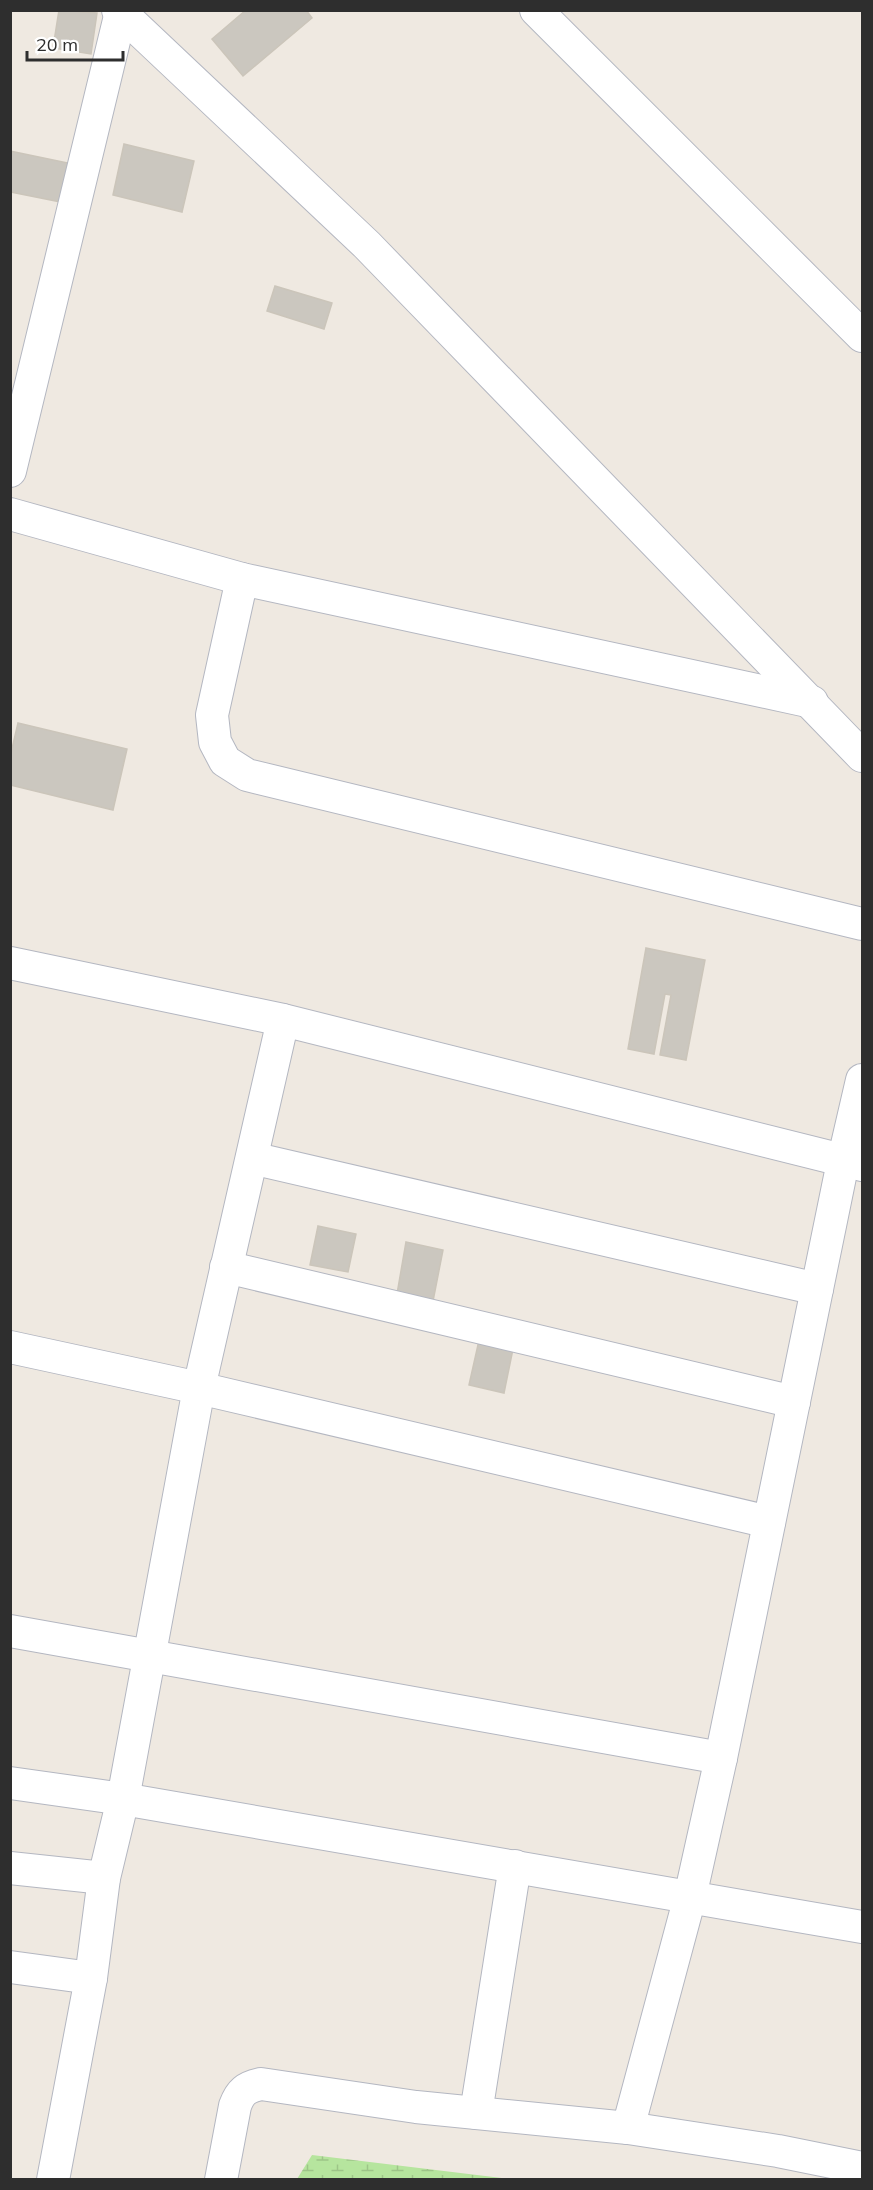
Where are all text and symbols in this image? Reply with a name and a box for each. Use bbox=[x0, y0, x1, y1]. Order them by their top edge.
scale bar bbox=[27, 24, 123, 62]
text: 20 m bbox=[36, 33, 78, 56]

